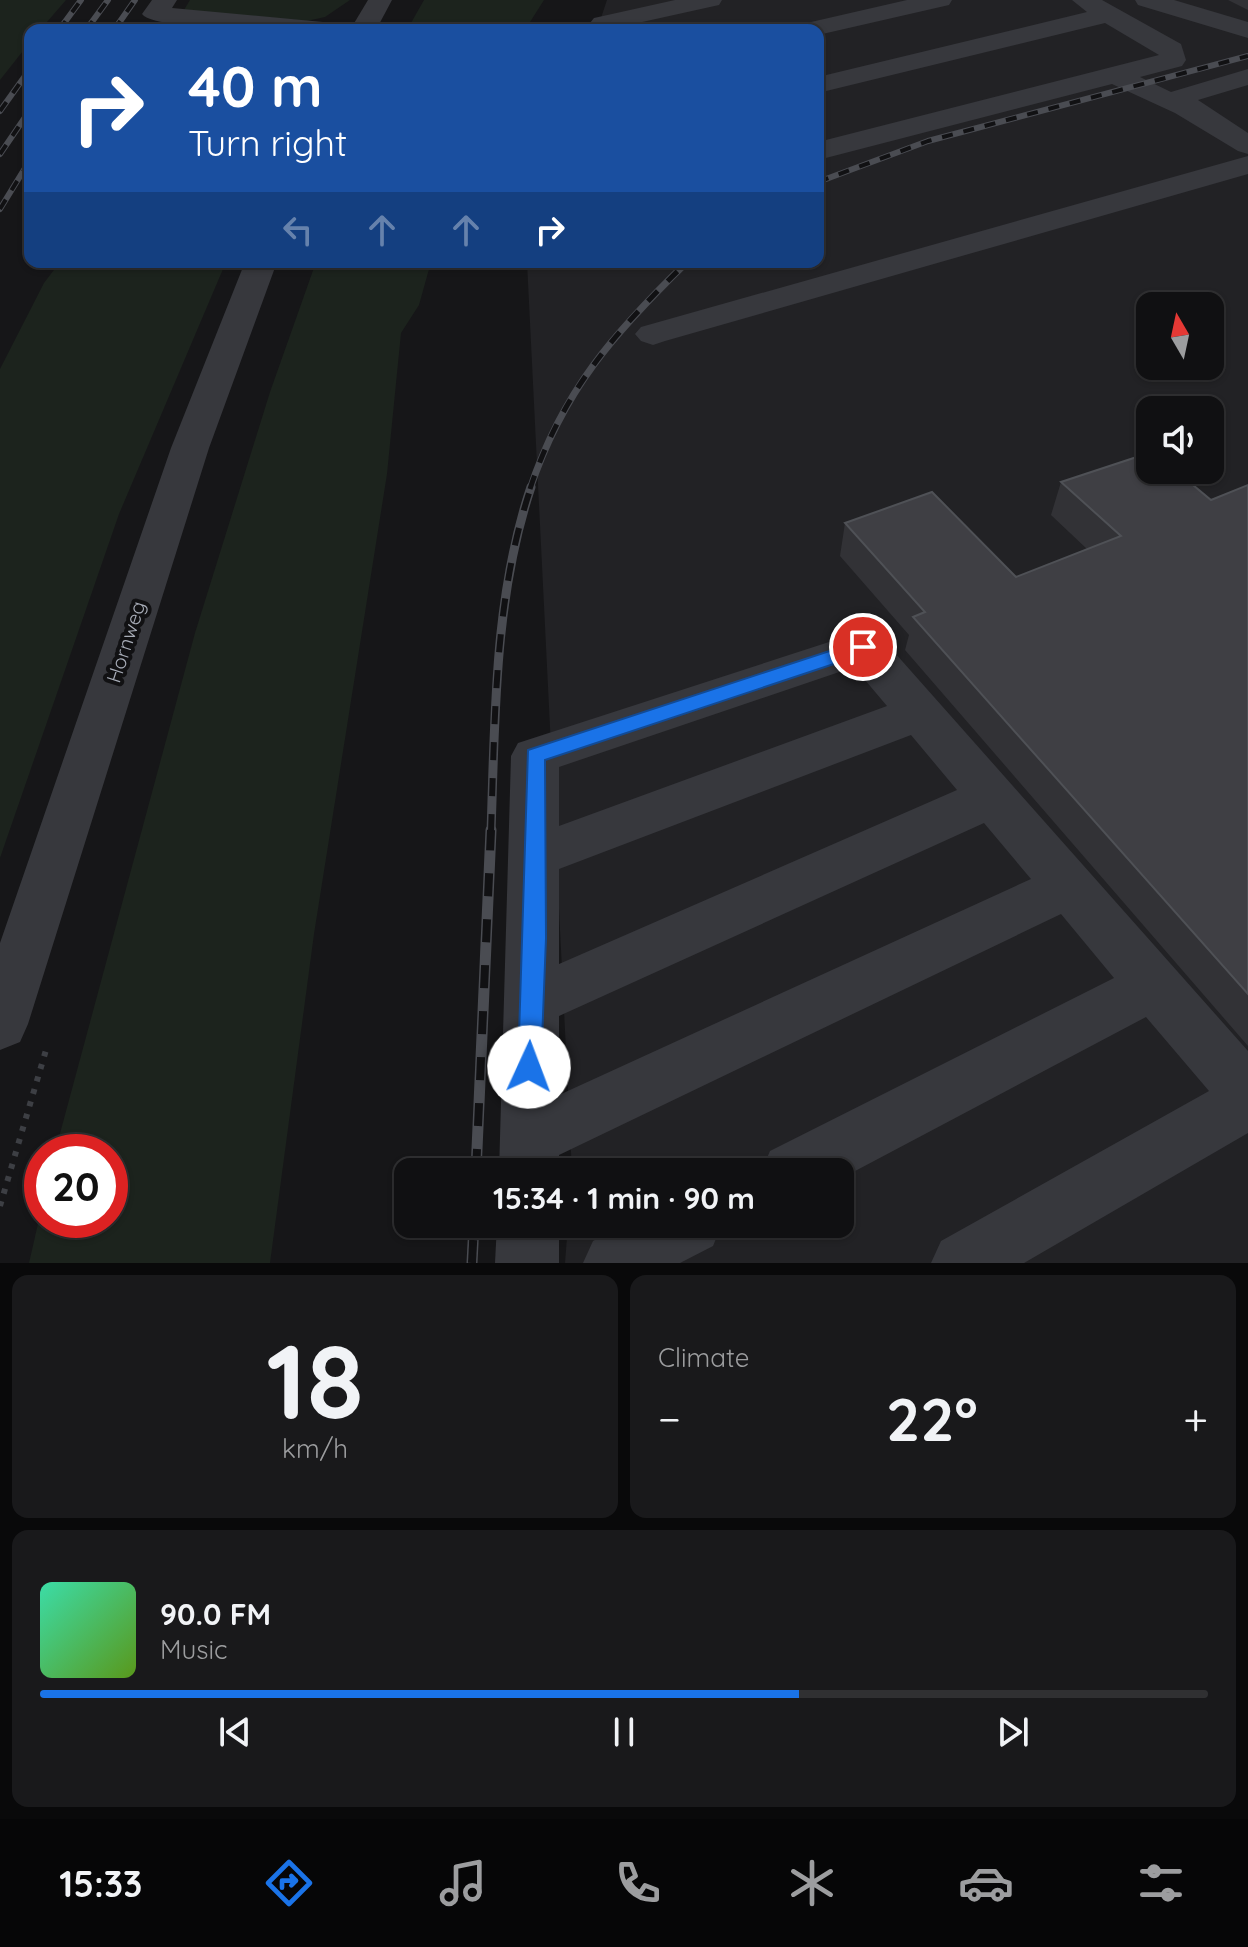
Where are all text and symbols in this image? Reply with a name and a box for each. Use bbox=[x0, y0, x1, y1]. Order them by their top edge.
text: 40 m bbox=[188, 51, 323, 121]
icon: right bbox=[56, 56, 160, 160]
text: Turn right bbox=[188, 120, 347, 165]
icon: left bbox=[276, 208, 320, 252]
icon: ahead bbox=[360, 208, 404, 252]
icon: ahead bbox=[444, 208, 488, 252]
icon: right bbox=[528, 208, 572, 252]
north arrow bbox=[1136, 292, 1224, 380]
map controls bbox=[1136, 292, 1224, 484]
button: sound bbox=[1136, 396, 1224, 484]
street label: Hornweg bbox=[101, 598, 150, 686]
pin bbox=[829, 613, 897, 681]
icon: arrive bbox=[841, 625, 885, 669]
position arrow bbox=[487, 1025, 571, 1109]
speed limit sign: 20 bbox=[24, 1134, 128, 1238]
text: 15:34 · 1 min · 90 m bbox=[493, 1179, 755, 1217]
text: 18 bbox=[266, 1315, 364, 1445]
text: Climate bbox=[658, 1341, 749, 1374]
text: 22° bbox=[886, 1381, 978, 1456]
text: − bbox=[658, 1391, 681, 1446]
text: + bbox=[1183, 1391, 1208, 1446]
text: km/h bbox=[282, 1432, 348, 1465]
text: 90.0 FM bbox=[160, 1595, 271, 1633]
text: Music bbox=[160, 1633, 228, 1666]
icon: previous bbox=[213, 1710, 257, 1754]
icon: pause bbox=[602, 1710, 646, 1754]
icon: next bbox=[991, 1710, 1035, 1754]
icon: directions bbox=[261, 1855, 317, 1911]
icon: music bbox=[435, 1855, 491, 1911]
icon: phone bbox=[610, 1855, 666, 1911]
icon: climate bbox=[784, 1855, 840, 1911]
icon: car bbox=[958, 1855, 1014, 1911]
icon: filters bbox=[1133, 1855, 1189, 1911]
text: 15:33 bbox=[59, 1861, 142, 1906]

